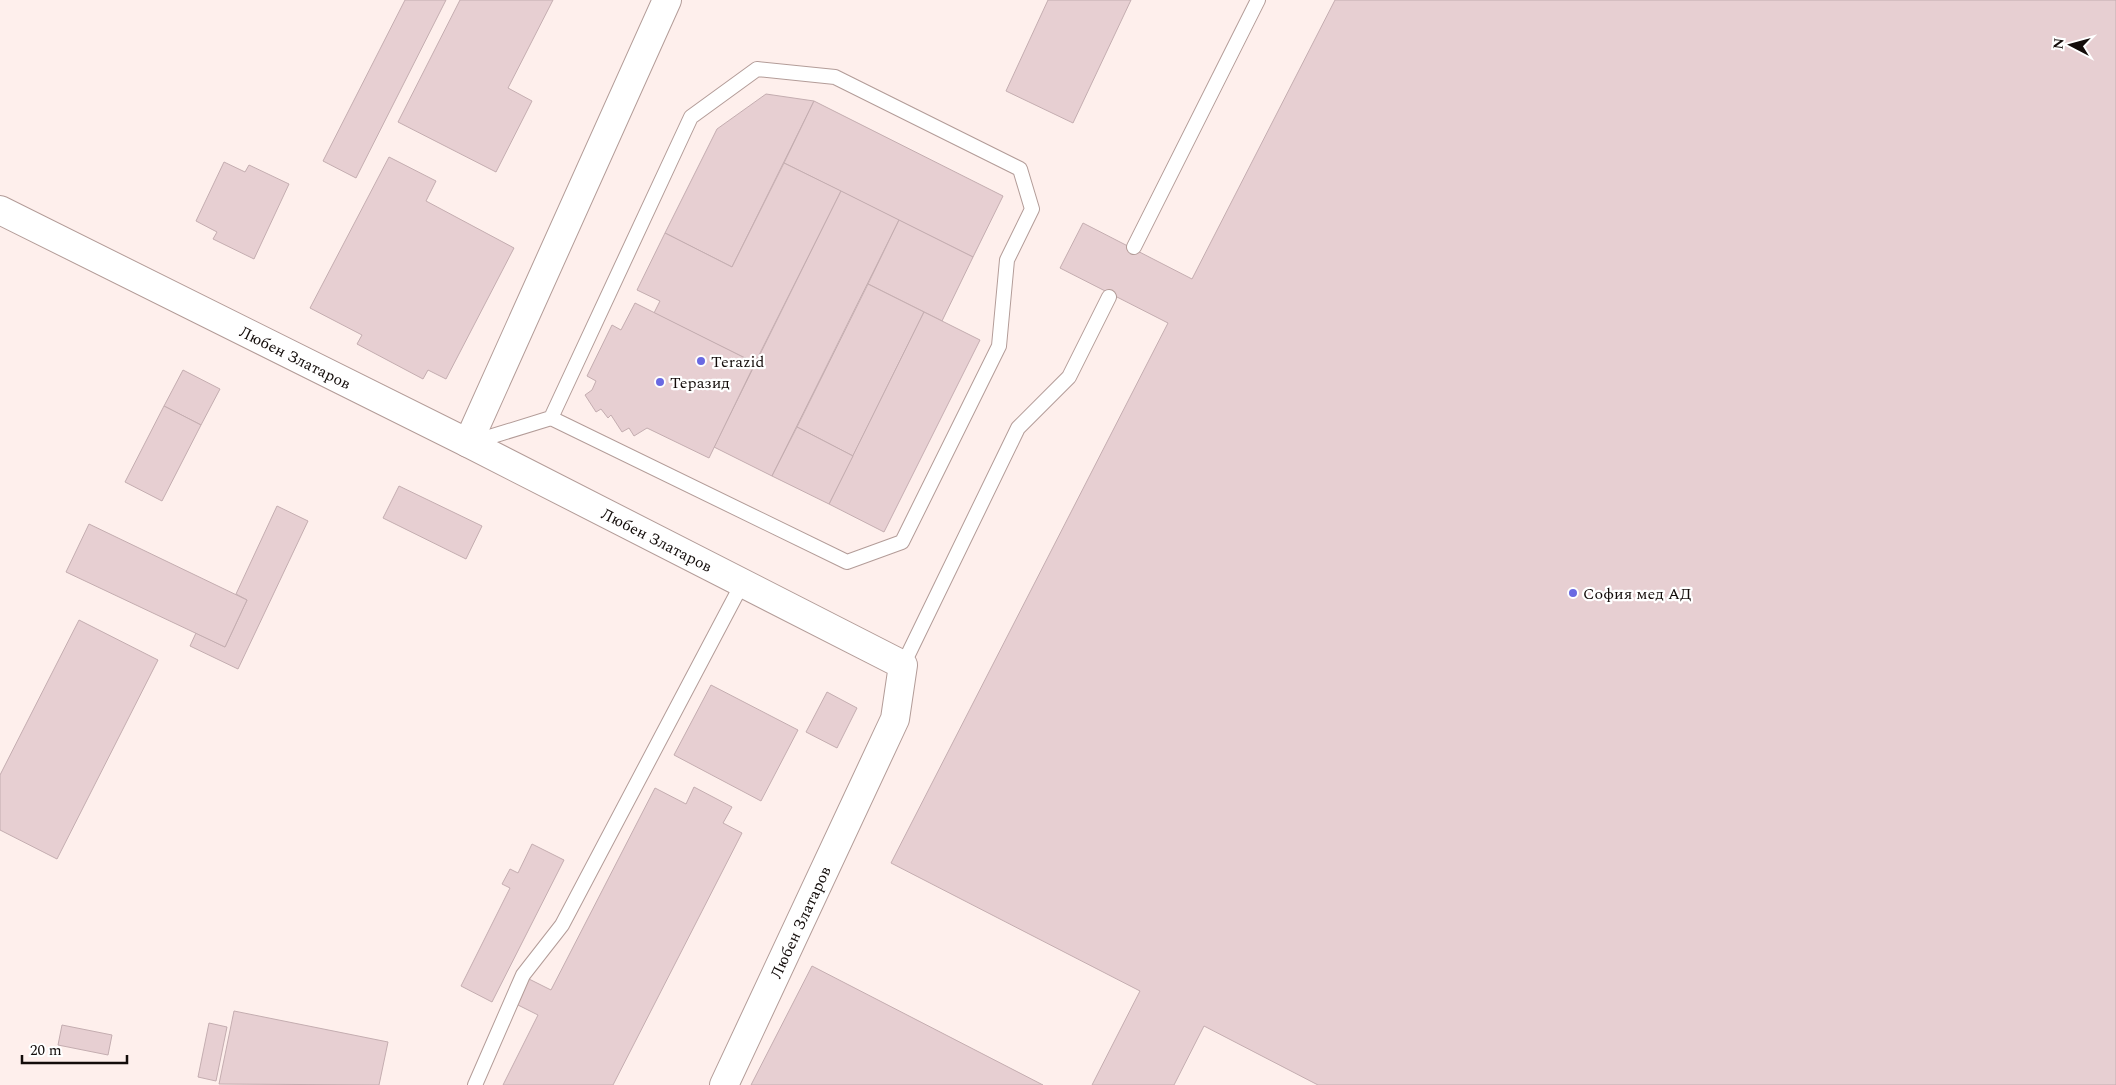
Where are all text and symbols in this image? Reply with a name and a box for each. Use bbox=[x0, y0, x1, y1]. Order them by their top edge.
north arrow bbox=[2046, 20, 2096, 70]
text: N bbox=[2048, 37, 2070, 50]
street label: Любен Златаров bbox=[235, 320, 355, 396]
place label: Terazid bbox=[711, 350, 765, 374]
marker: Terazid bbox=[695, 355, 707, 367]
place label: Теразид bbox=[670, 371, 730, 395]
marker: Теразид bbox=[654, 376, 666, 388]
street label: Любен Златаров bbox=[597, 502, 716, 579]
place label: София мед АД bbox=[1583, 582, 1692, 606]
marker: София мед АД bbox=[1567, 587, 1579, 599]
street label: Любен Златаров bbox=[764, 862, 837, 983]
scale bar bbox=[22, 1032, 128, 1064]
text: 20 m bbox=[30, 1039, 62, 1062]

